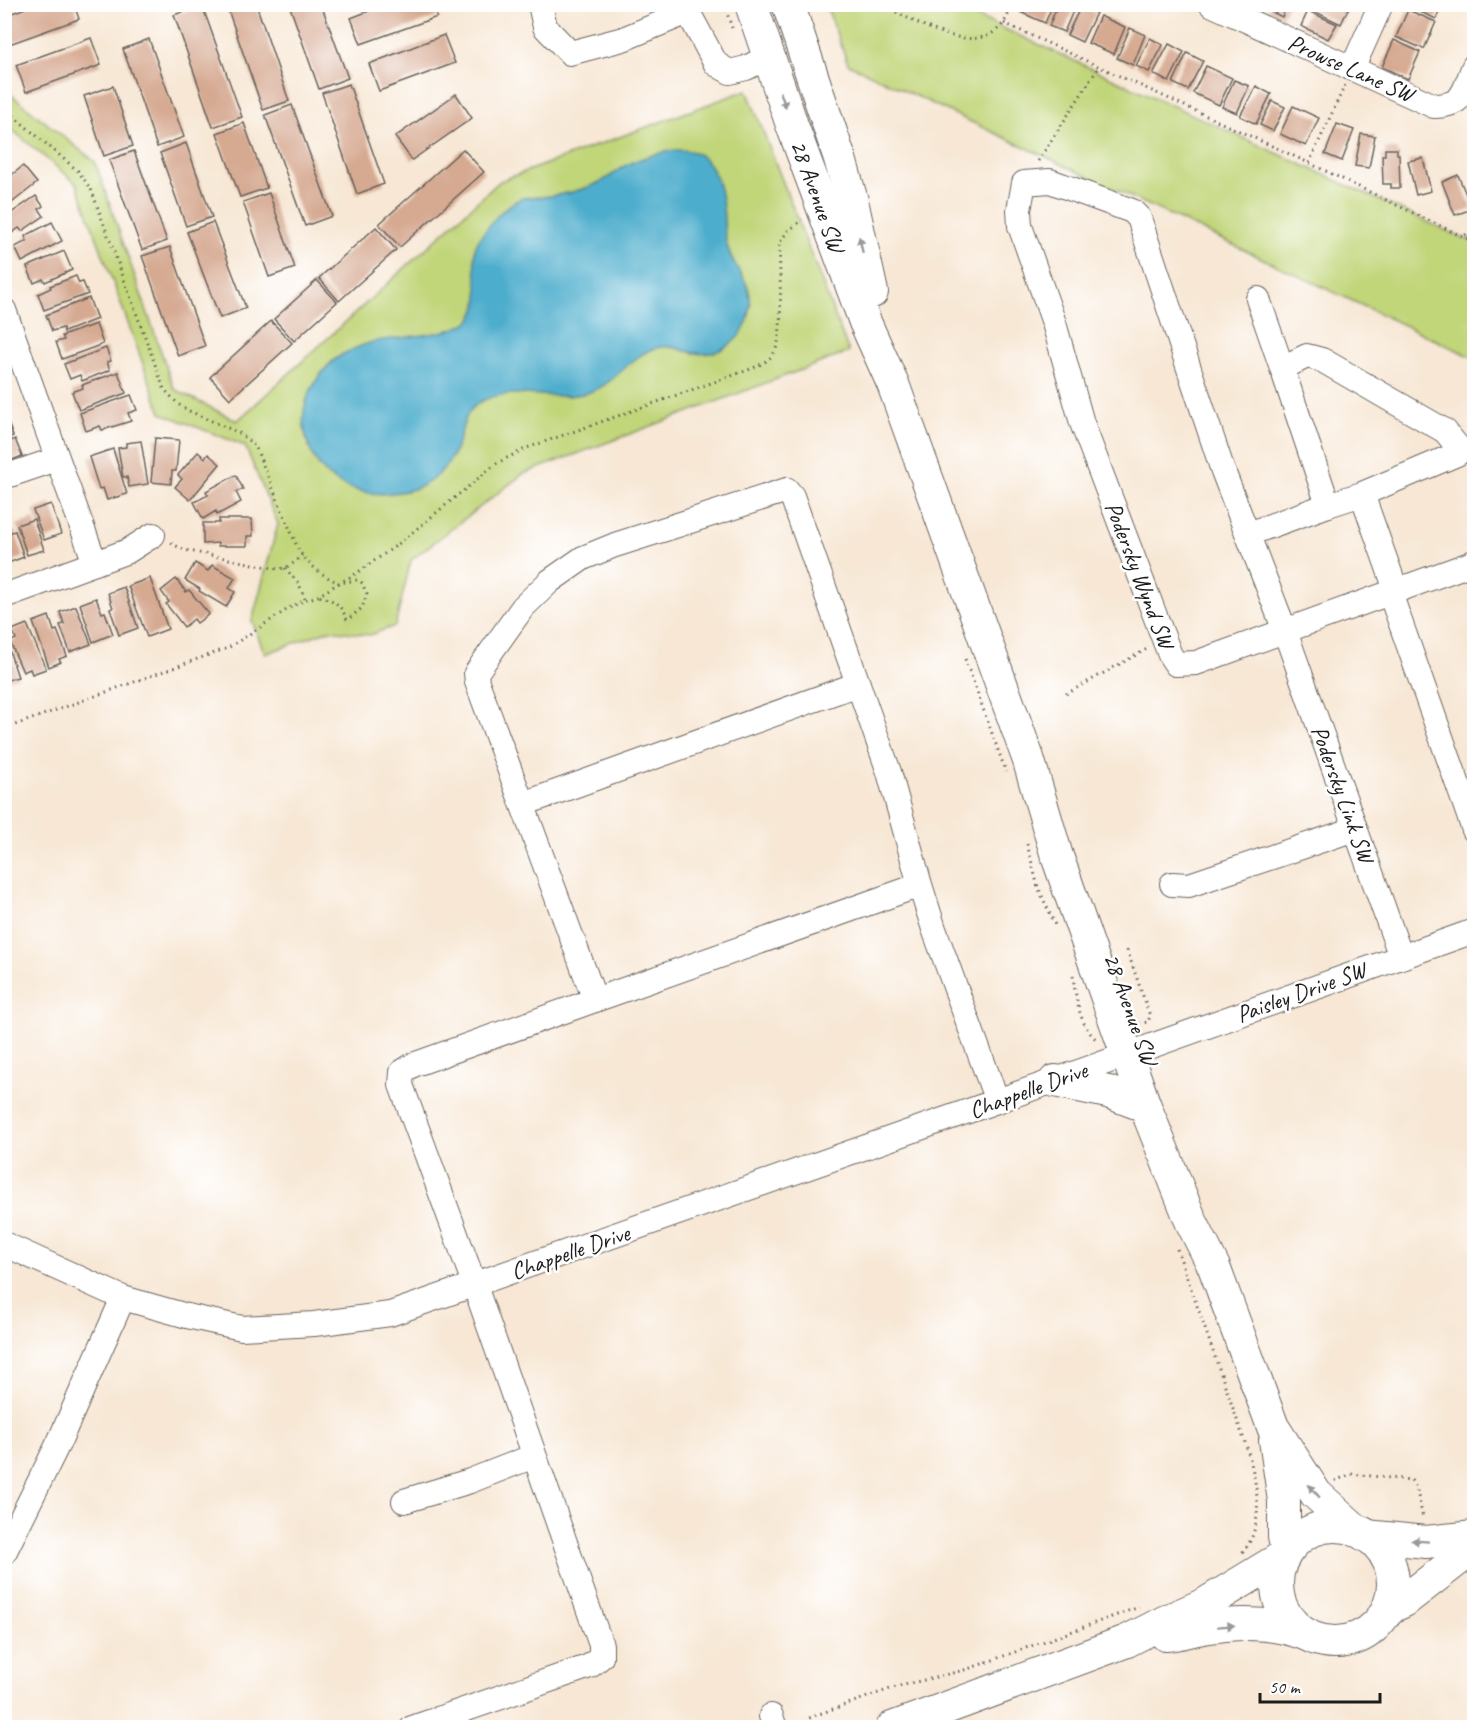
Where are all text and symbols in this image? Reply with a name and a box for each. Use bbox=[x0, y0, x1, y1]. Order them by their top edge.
street label: Prowse Lane SW bbox=[1283, 27, 1421, 110]
one-way arrow bbox=[778, 91, 788, 109]
street label: 28 Avenue SW bbox=[784, 136, 853, 259]
one-way arrow bbox=[856, 235, 865, 254]
street label: Podersky Wynd SW bbox=[1098, 497, 1183, 655]
street label: Podersky Link SW bbox=[1304, 721, 1383, 869]
street label: 28 Avenue SW bbox=[1097, 949, 1166, 1072]
street label: Paisley Drive SW bbox=[1232, 954, 1372, 1029]
street label: Chappelle Drive bbox=[965, 1054, 1093, 1125]
street label: Chappelle Drive bbox=[507, 1217, 635, 1286]
one-way arrow bbox=[1308, 1484, 1321, 1499]
one-way arrow bbox=[1411, 1536, 1430, 1546]
one-way arrow bbox=[1216, 1621, 1235, 1630]
scale bar bbox=[1260, 1666, 1380, 1704]
text: 50 m bbox=[1269, 1676, 1302, 1698]

